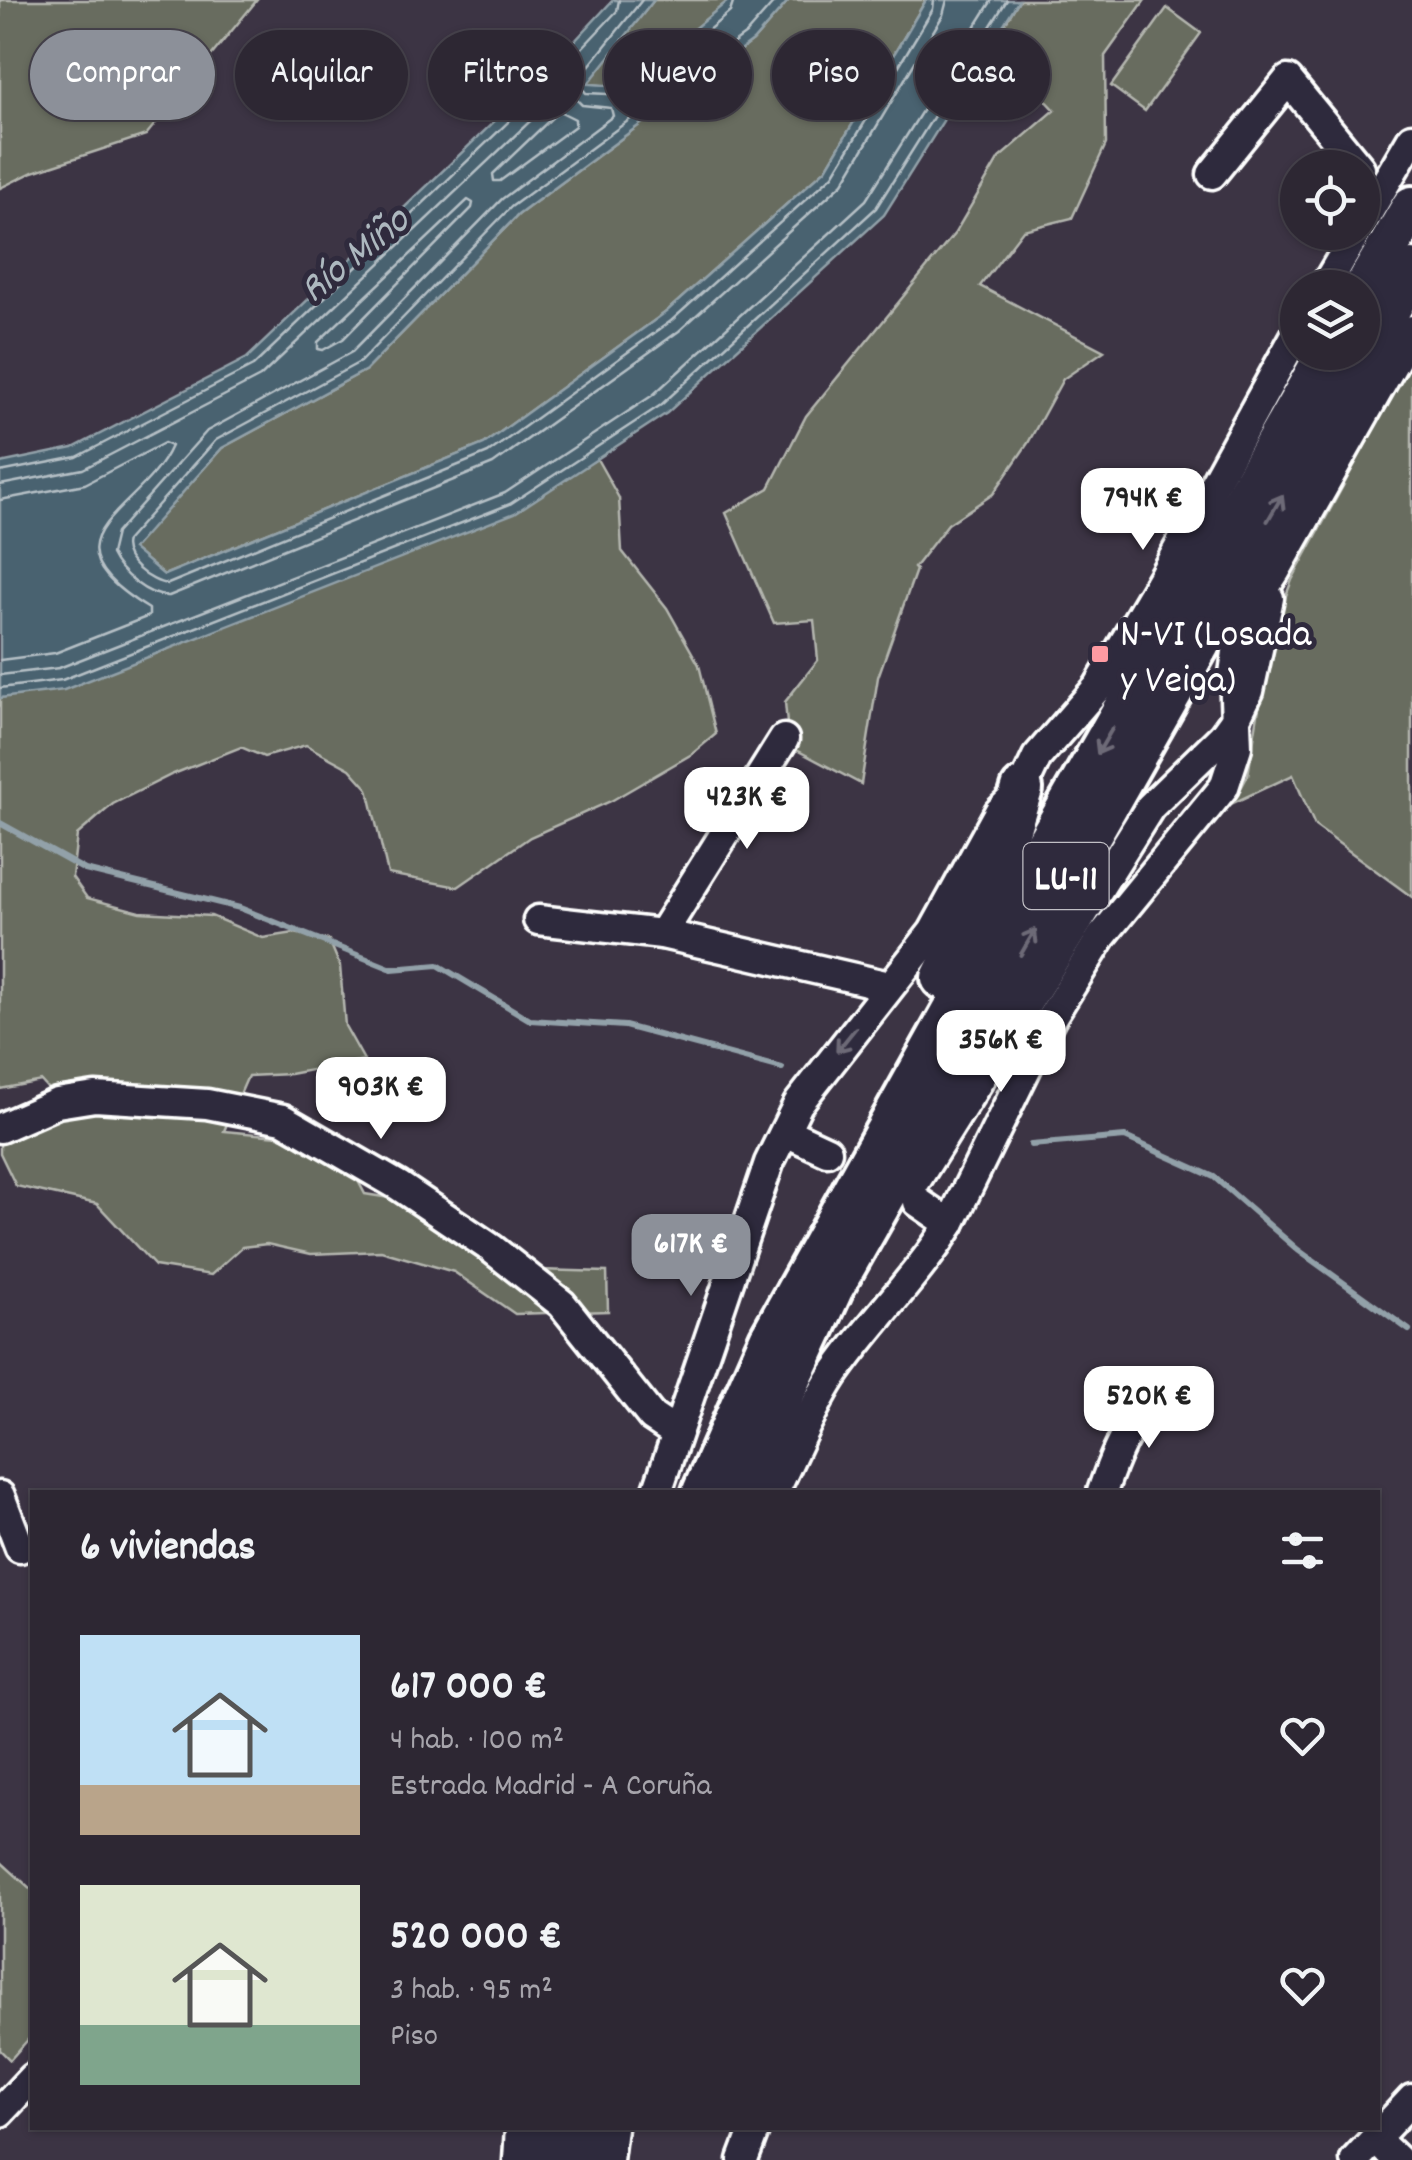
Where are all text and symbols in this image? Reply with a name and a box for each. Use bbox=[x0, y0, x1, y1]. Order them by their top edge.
chip: Comprar bbox=[30, 30, 215, 120]
chip: Alquilar bbox=[235, 30, 408, 120]
chip: Filtros bbox=[428, 30, 584, 120]
chip: Nuevo bbox=[604, 30, 752, 120]
chip: Piso bbox=[772, 30, 895, 120]
chip: Casa bbox=[915, 30, 1050, 120]
map controls bbox=[1280, 150, 1380, 370]
button: locate bbox=[1280, 150, 1380, 250]
water label: Río Miño bbox=[288, 193, 426, 321]
button: layers bbox=[1280, 270, 1380, 370]
pin: 794K € bbox=[1062, 468, 1224, 553]
text: 794K € bbox=[1103, 477, 1183, 523]
one-way arrow bbox=[1266, 493, 1286, 523]
place label: N-VI (Losada y Veiga) bbox=[1120, 609, 1313, 712]
marker: N-VI (Losada y Veiga) bbox=[1089, 643, 1111, 665]
one-way arrow bbox=[1095, 726, 1115, 755]
pin: 423K € bbox=[666, 767, 828, 852]
text: 423K € bbox=[706, 776, 788, 822]
road number: LU-11 bbox=[1024, 843, 1108, 909]
one-way arrow bbox=[1019, 928, 1039, 957]
pin: 356K € bbox=[920, 1010, 1082, 1095]
text: 356K € bbox=[959, 1019, 1043, 1065]
one-way arrow bbox=[836, 1026, 857, 1053]
pin: 903K € bbox=[300, 1057, 462, 1142]
text: 903K € bbox=[338, 1066, 424, 1112]
pin: 617K € bbox=[610, 1214, 772, 1299]
text: 617K € bbox=[654, 1223, 728, 1269]
pin: 520K € bbox=[1068, 1366, 1230, 1451]
text: 520K € bbox=[1106, 1375, 1192, 1421]
text: 6 viviendas bbox=[80, 1520, 256, 1580]
icon: filters bbox=[1275, 1523, 1330, 1578]
text: 617 000 € bbox=[390, 1659, 547, 1719]
icon: home bbox=[160, 1675, 280, 1795]
icon: heart bbox=[1275, 1708, 1330, 1763]
text: 4 hab. · 100 m² bbox=[390, 1719, 564, 1765]
text: Estrada Madrid - A Coruña bbox=[390, 1765, 711, 1811]
text: 520 000 € bbox=[390, 1909, 562, 1969]
icon: home bbox=[160, 1925, 280, 2045]
icon: heart bbox=[1275, 1958, 1330, 2013]
text: 3 hab. · 95 m² bbox=[390, 1969, 553, 2015]
text: Piso bbox=[390, 2015, 438, 2061]

